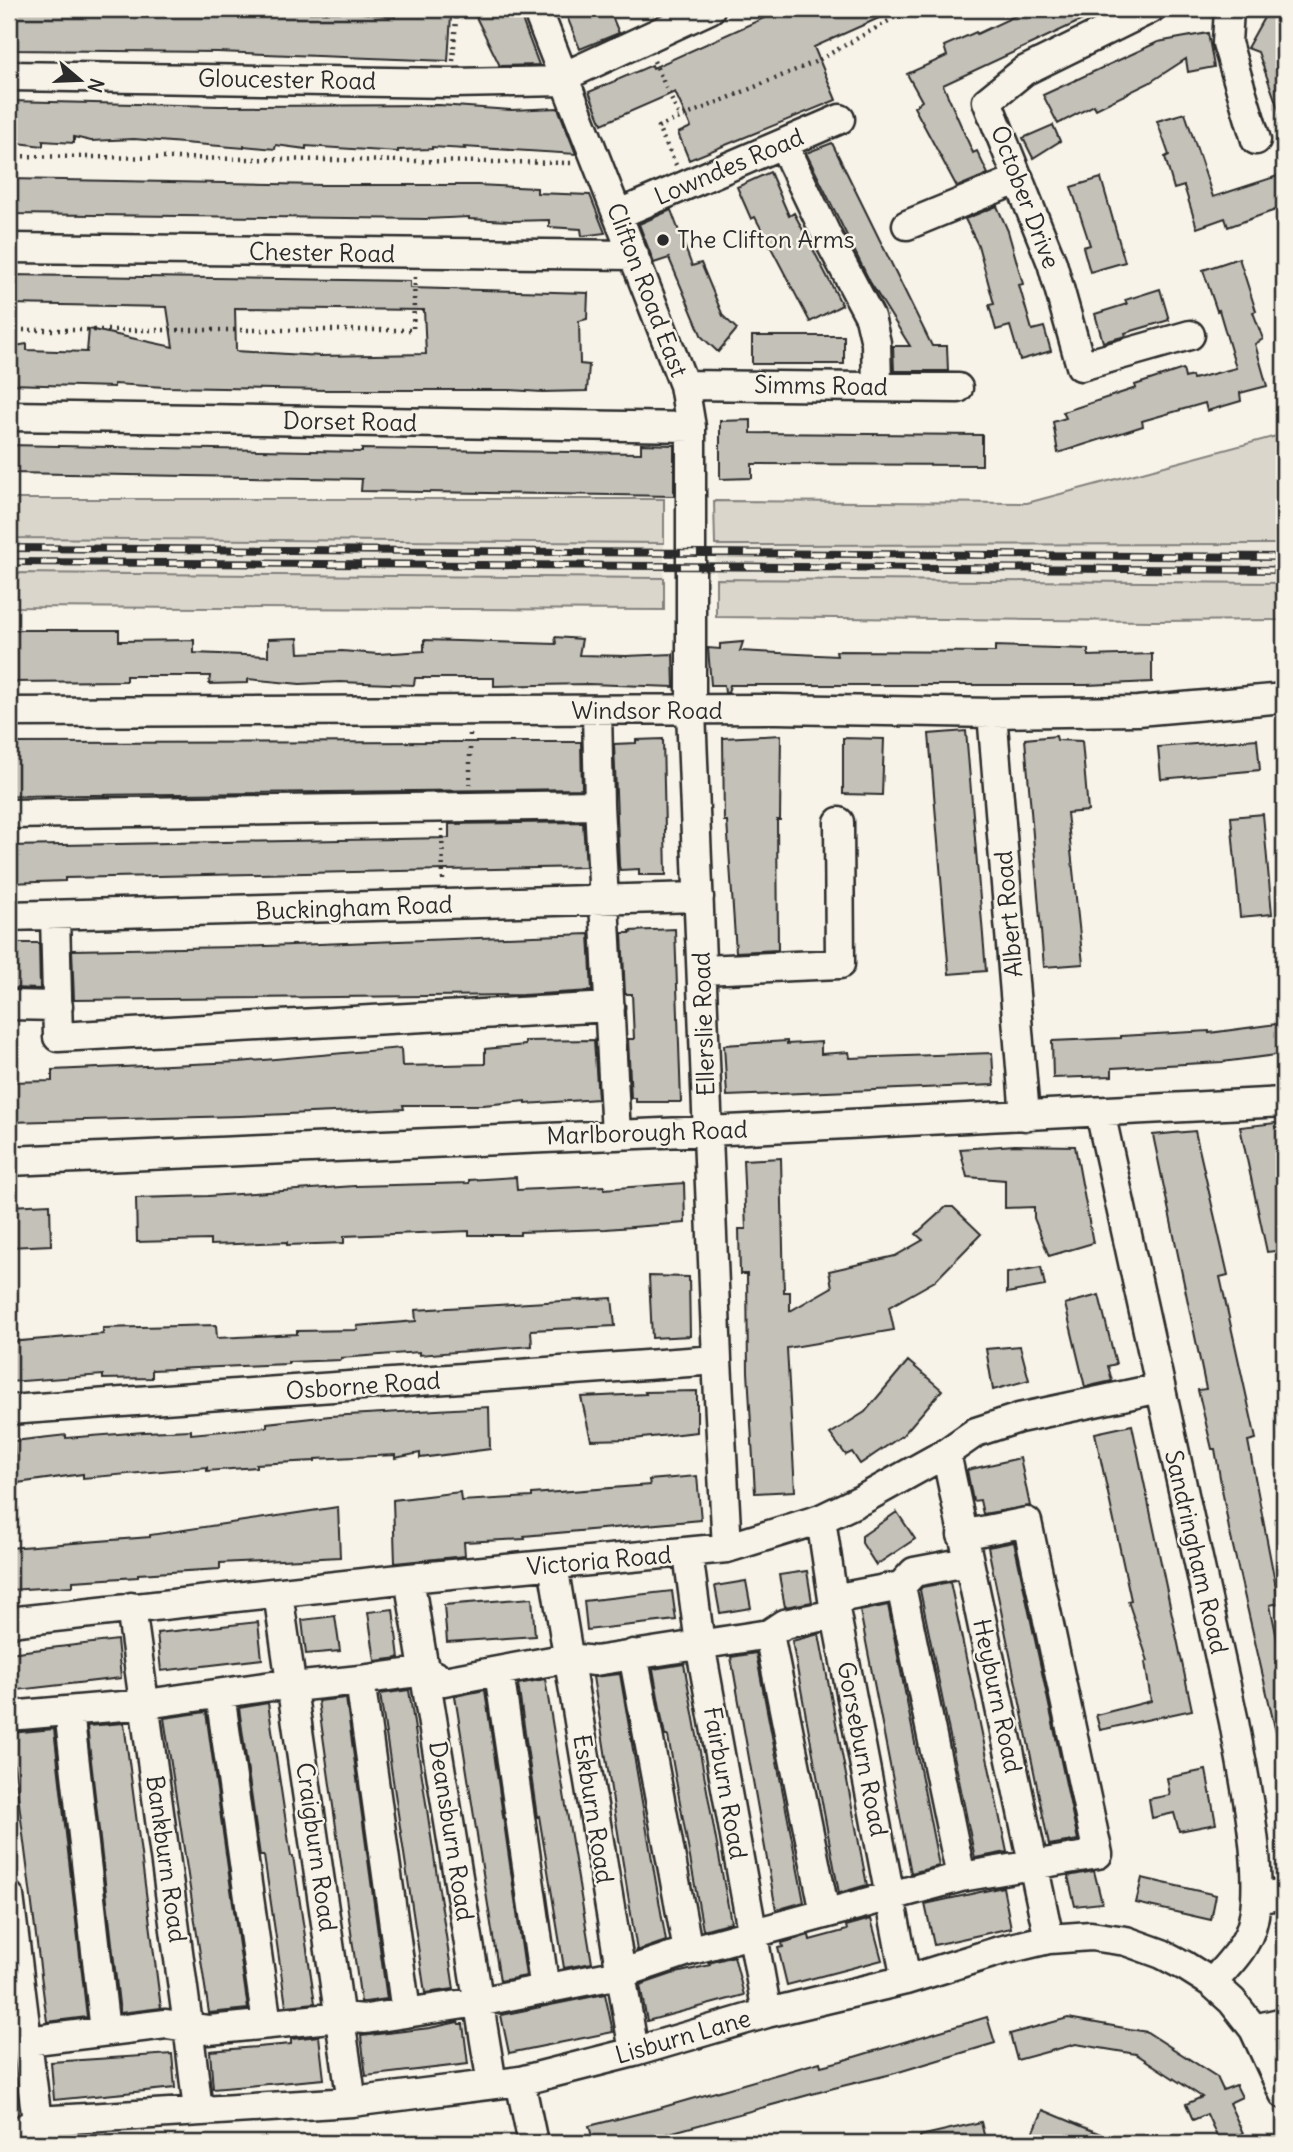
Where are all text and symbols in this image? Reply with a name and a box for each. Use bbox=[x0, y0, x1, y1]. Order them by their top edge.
north arrow bbox=[46, 46, 116, 116]
street label: Gloucester Road bbox=[198, 62, 376, 96]
text: N bbox=[83, 75, 110, 96]
street label: Lowndes Road bbox=[650, 121, 808, 211]
street label: October Drive bbox=[985, 121, 1067, 272]
street label: Clifton Road East bbox=[601, 198, 695, 381]
place label: The Clifton Arms bbox=[677, 224, 855, 254]
marker: The Clifton Arms bbox=[655, 232, 671, 248]
street label: Chester Road bbox=[249, 236, 395, 268]
street label: Simms Road bbox=[754, 369, 888, 401]
street label: Dorset Road bbox=[283, 405, 417, 437]
street label: Windsor Road bbox=[571, 695, 723, 725]
street label: Albert Road bbox=[988, 850, 1028, 979]
street label: Buckingham Road bbox=[255, 889, 453, 925]
street label: Ellerslie Road bbox=[685, 951, 721, 1097]
street label: Marlborough Road bbox=[546, 1114, 748, 1151]
street label: Osborne Road bbox=[285, 1365, 441, 1405]
street label: Sandringham Road bbox=[1159, 1447, 1235, 1657]
street label: Victoria Road bbox=[525, 1539, 672, 1581]
street label: Heyburn Road bbox=[967, 1616, 1029, 1775]
street label: Gorseburn Road bbox=[831, 1659, 895, 1839]
street label: Fairburn Road bbox=[698, 1704, 754, 1861]
street label: Eskburn Road bbox=[567, 1732, 621, 1885]
street label: Deansburn Road bbox=[423, 1739, 481, 1923]
street label: Craigburn Road bbox=[290, 1760, 344, 1933]
street label: Bankburn Road bbox=[140, 1773, 194, 1944]
street label: Lisburn Lane bbox=[612, 2002, 754, 2070]

